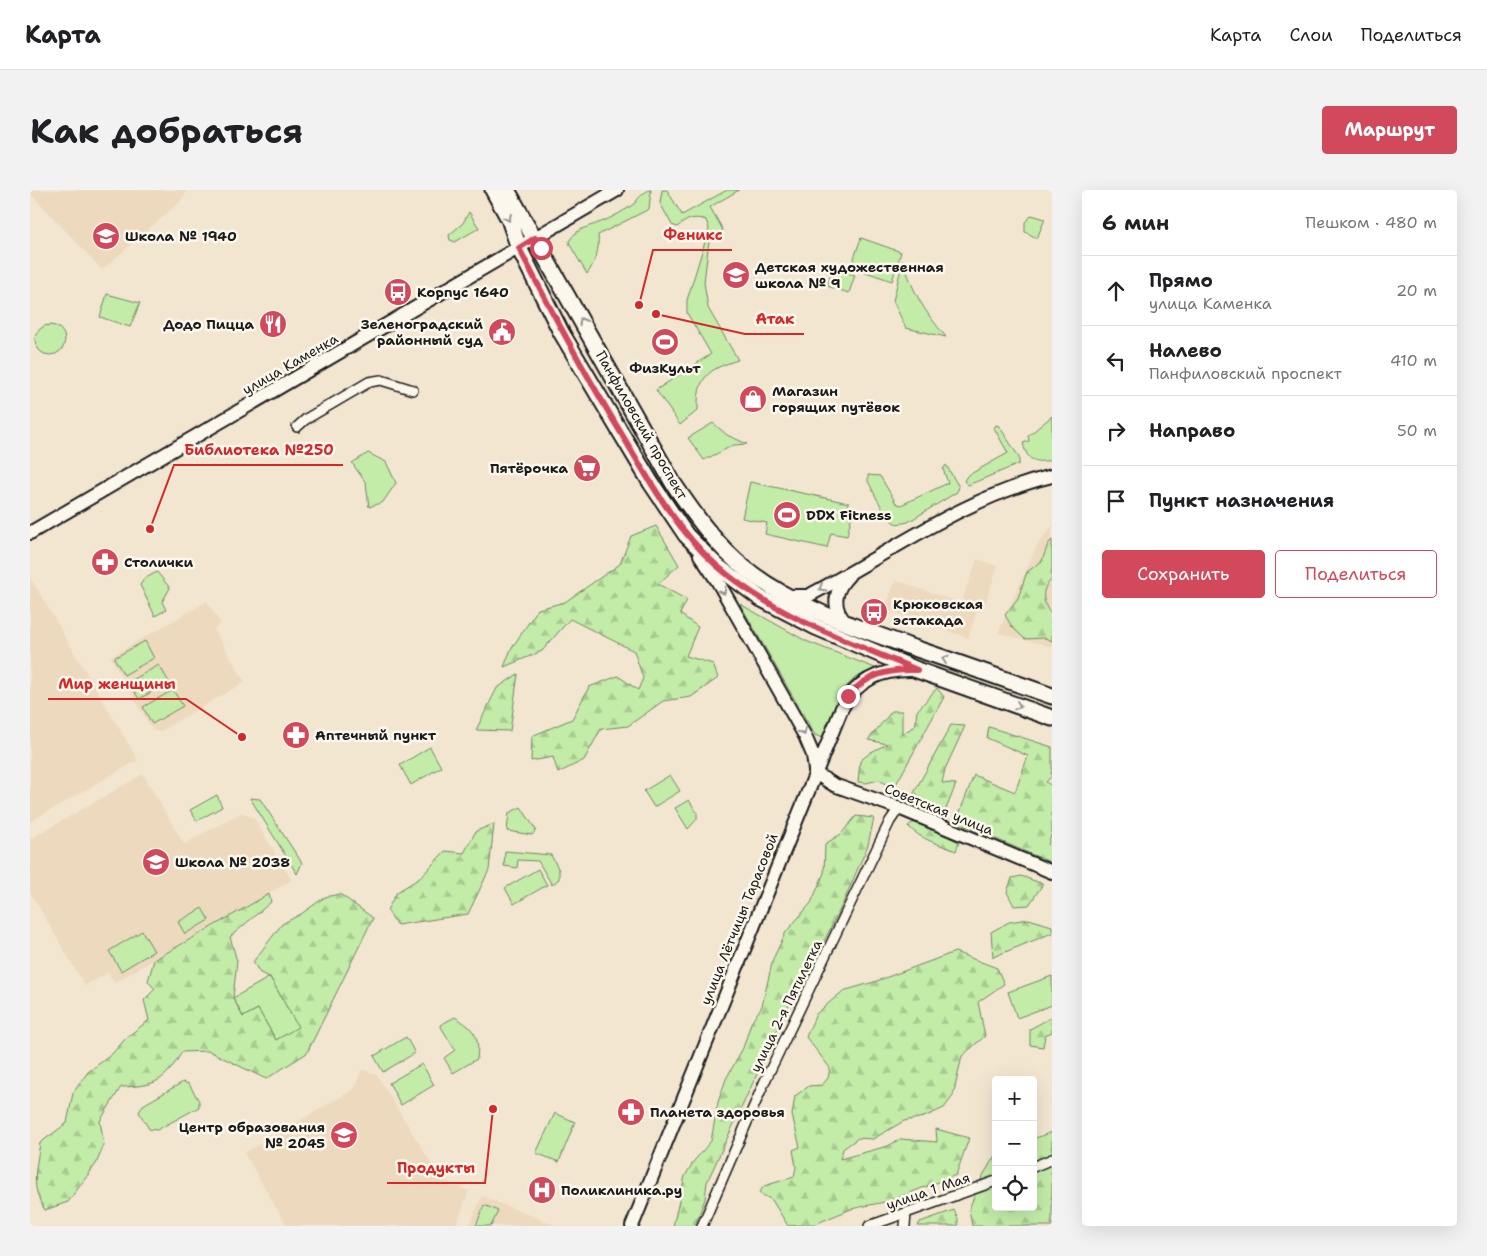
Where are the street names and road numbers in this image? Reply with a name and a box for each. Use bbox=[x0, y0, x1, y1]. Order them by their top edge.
street label: улица Каменка bbox=[239, 329, 341, 399]
street label: Панфиловский проспект bbox=[592, 348, 692, 503]
street label: Советская улица bbox=[882, 779, 996, 839]
street label: улица Лётчицы Тарасовой bbox=[696, 831, 782, 1007]
street label: улица 2-я Пятилетка bbox=[746, 937, 826, 1075]
street label: улица 1 Мая bbox=[884, 1168, 972, 1214]

